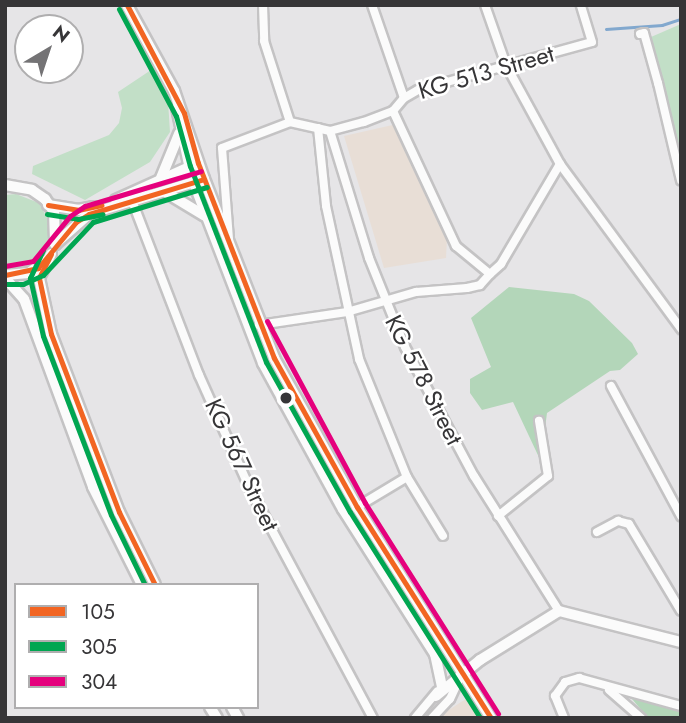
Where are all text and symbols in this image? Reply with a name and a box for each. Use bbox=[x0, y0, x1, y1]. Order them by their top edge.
north arrow bbox=[14, 14, 84, 84]
text: N bbox=[47, 19, 76, 49]
street label: KG 513 Street bbox=[415, 39, 557, 105]
street label: KG 578 Street bbox=[379, 310, 469, 450]
unlabelled marker bbox=[279, 391, 293, 405]
street label: KG 567 Street bbox=[199, 394, 285, 536]
legend bbox=[14, 583, 259, 709]
text: 105 bbox=[81, 597, 115, 627]
text: 305 bbox=[81, 632, 117, 662]
text: 304 bbox=[81, 667, 117, 697]

